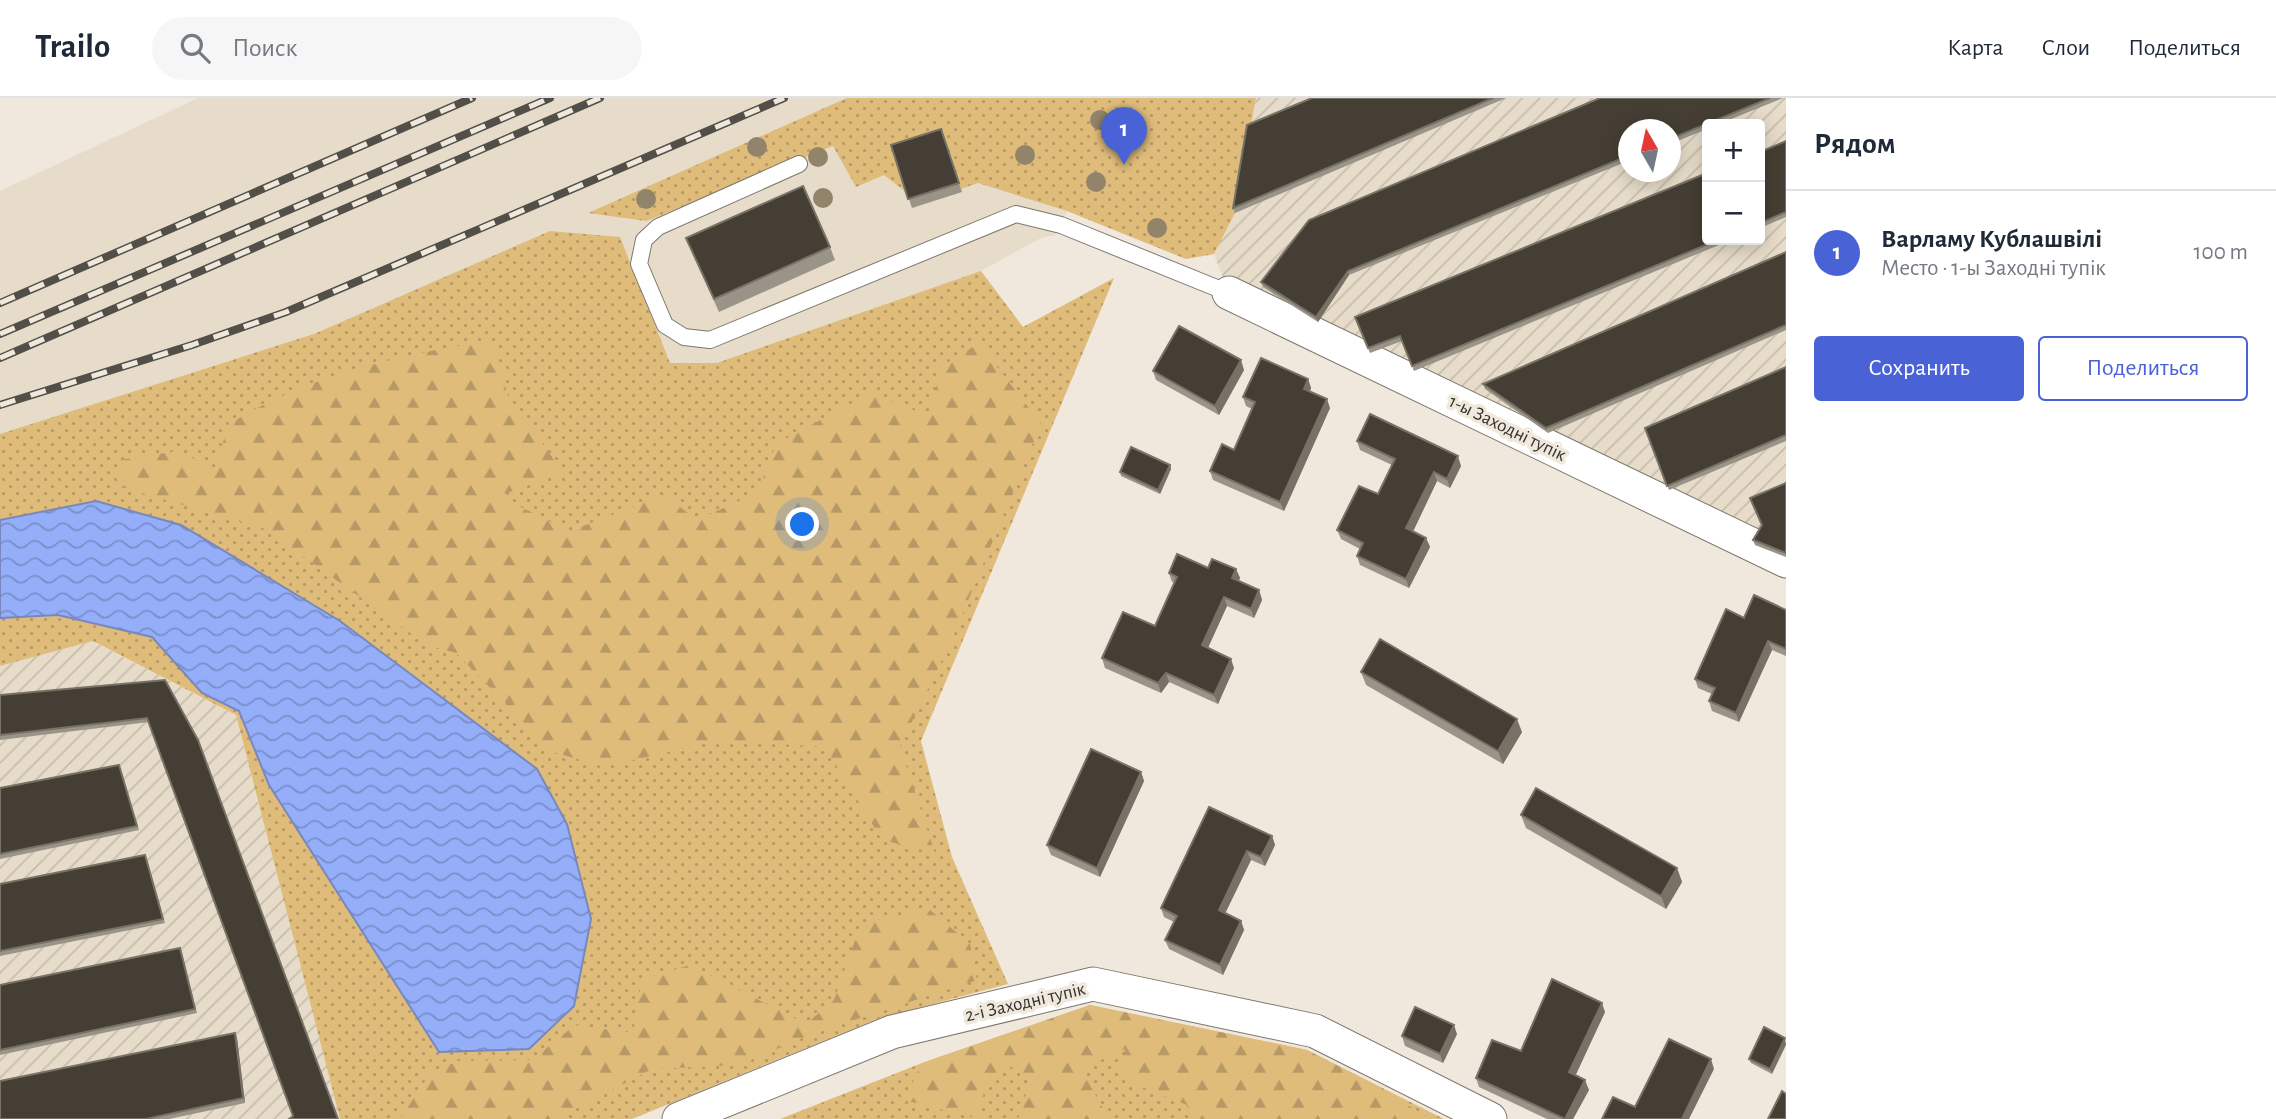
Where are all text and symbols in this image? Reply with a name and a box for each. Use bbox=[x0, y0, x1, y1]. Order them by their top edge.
search box bbox=[152, 17, 642, 80]
icon: search bbox=[176, 29, 214, 67]
text: Trailo bbox=[35, 31, 110, 64]
text: Поиск bbox=[232, 35, 297, 61]
text: Карта bbox=[1947, 36, 2003, 60]
text: Слои bbox=[2041, 36, 2090, 60]
text: Поделиться bbox=[2128, 36, 2241, 60]
pin: 1 bbox=[1101, 107, 1147, 165]
north arrow bbox=[1618, 119, 1681, 182]
map controls bbox=[1702, 119, 1765, 245]
button: + bbox=[1702, 119, 1765, 182]
text: Рядом bbox=[1814, 129, 1896, 159]
button: − bbox=[1702, 182, 1765, 245]
text: Варламу Кублашвілі bbox=[1881, 226, 2102, 252]
text: 1 bbox=[1833, 241, 1841, 264]
text: 100 m bbox=[2194, 241, 2248, 264]
text: Место · 1-ы Заходні тупік bbox=[1881, 257, 2106, 280]
button: Сохранить bbox=[1814, 336, 2024, 401]
button: Поделиться bbox=[2038, 336, 2248, 401]
street label: 1-ы Заходні тупік bbox=[1446, 392, 1569, 465]
your location bbox=[785, 507, 819, 541]
street label: 2-і Заходні тупік bbox=[963, 979, 1088, 1026]

